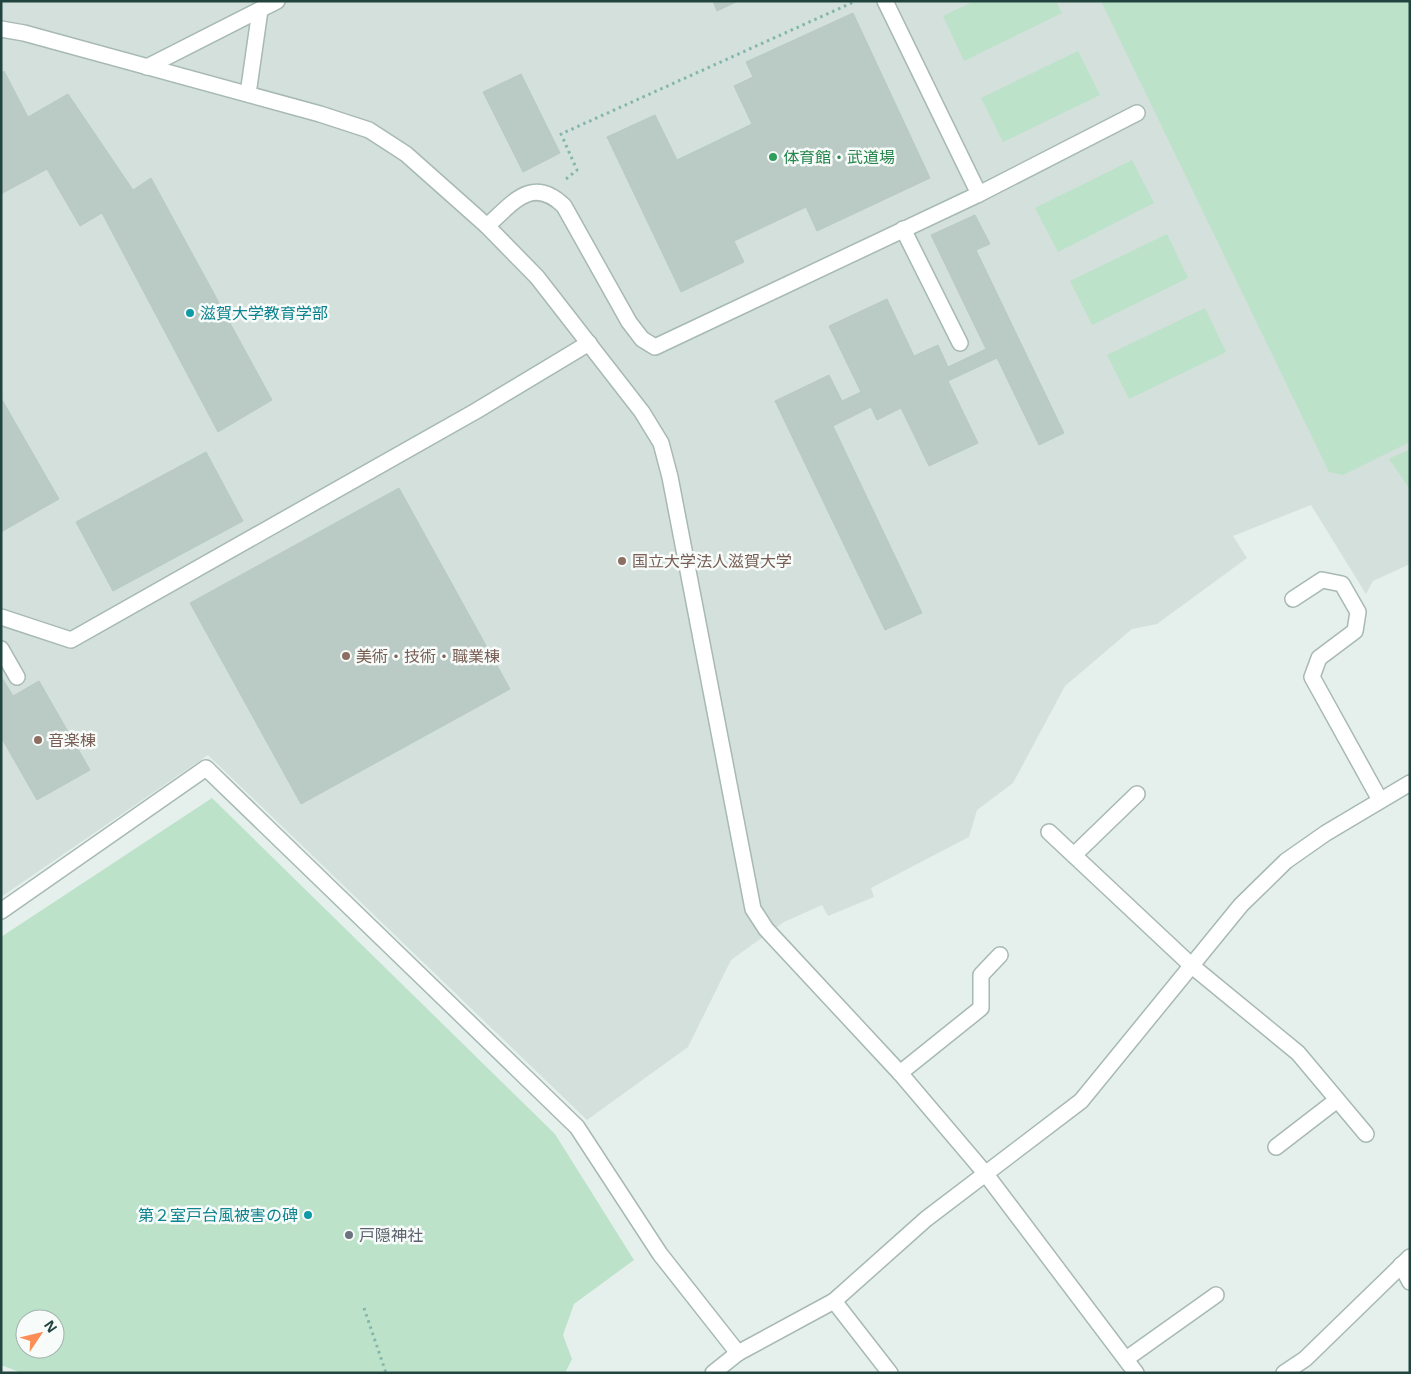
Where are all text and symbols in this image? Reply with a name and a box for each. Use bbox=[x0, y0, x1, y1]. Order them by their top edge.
place label: 体育館・武道場 bbox=[783, 146, 895, 168]
marker: 体育館・武道場 bbox=[767, 151, 779, 163]
place label: 滋賀大学教育学部 bbox=[200, 302, 328, 324]
marker: 滋賀大学教育学部 bbox=[184, 307, 196, 319]
place label: 国立大学法人滋賀大学 bbox=[632, 550, 792, 572]
marker: 国立大学法人滋賀大学 bbox=[616, 555, 628, 567]
place label: 美術・技術・職業棟 bbox=[356, 645, 500, 667]
marker: 美術・技術・職業棟 bbox=[340, 650, 352, 662]
place label: 音楽棟 bbox=[48, 729, 96, 751]
marker: 音楽棟 bbox=[32, 734, 44, 746]
place label: 第２室戸台風被害の碑 bbox=[138, 1204, 298, 1226]
marker: 第２室戸台風被害の碑 bbox=[302, 1209, 314, 1221]
place label: 戸隠神社 bbox=[359, 1224, 423, 1246]
marker: 戸隠神社 bbox=[343, 1229, 355, 1241]
north arrow bbox=[15, 1309, 65, 1359]
text: N bbox=[40, 1316, 62, 1336]

